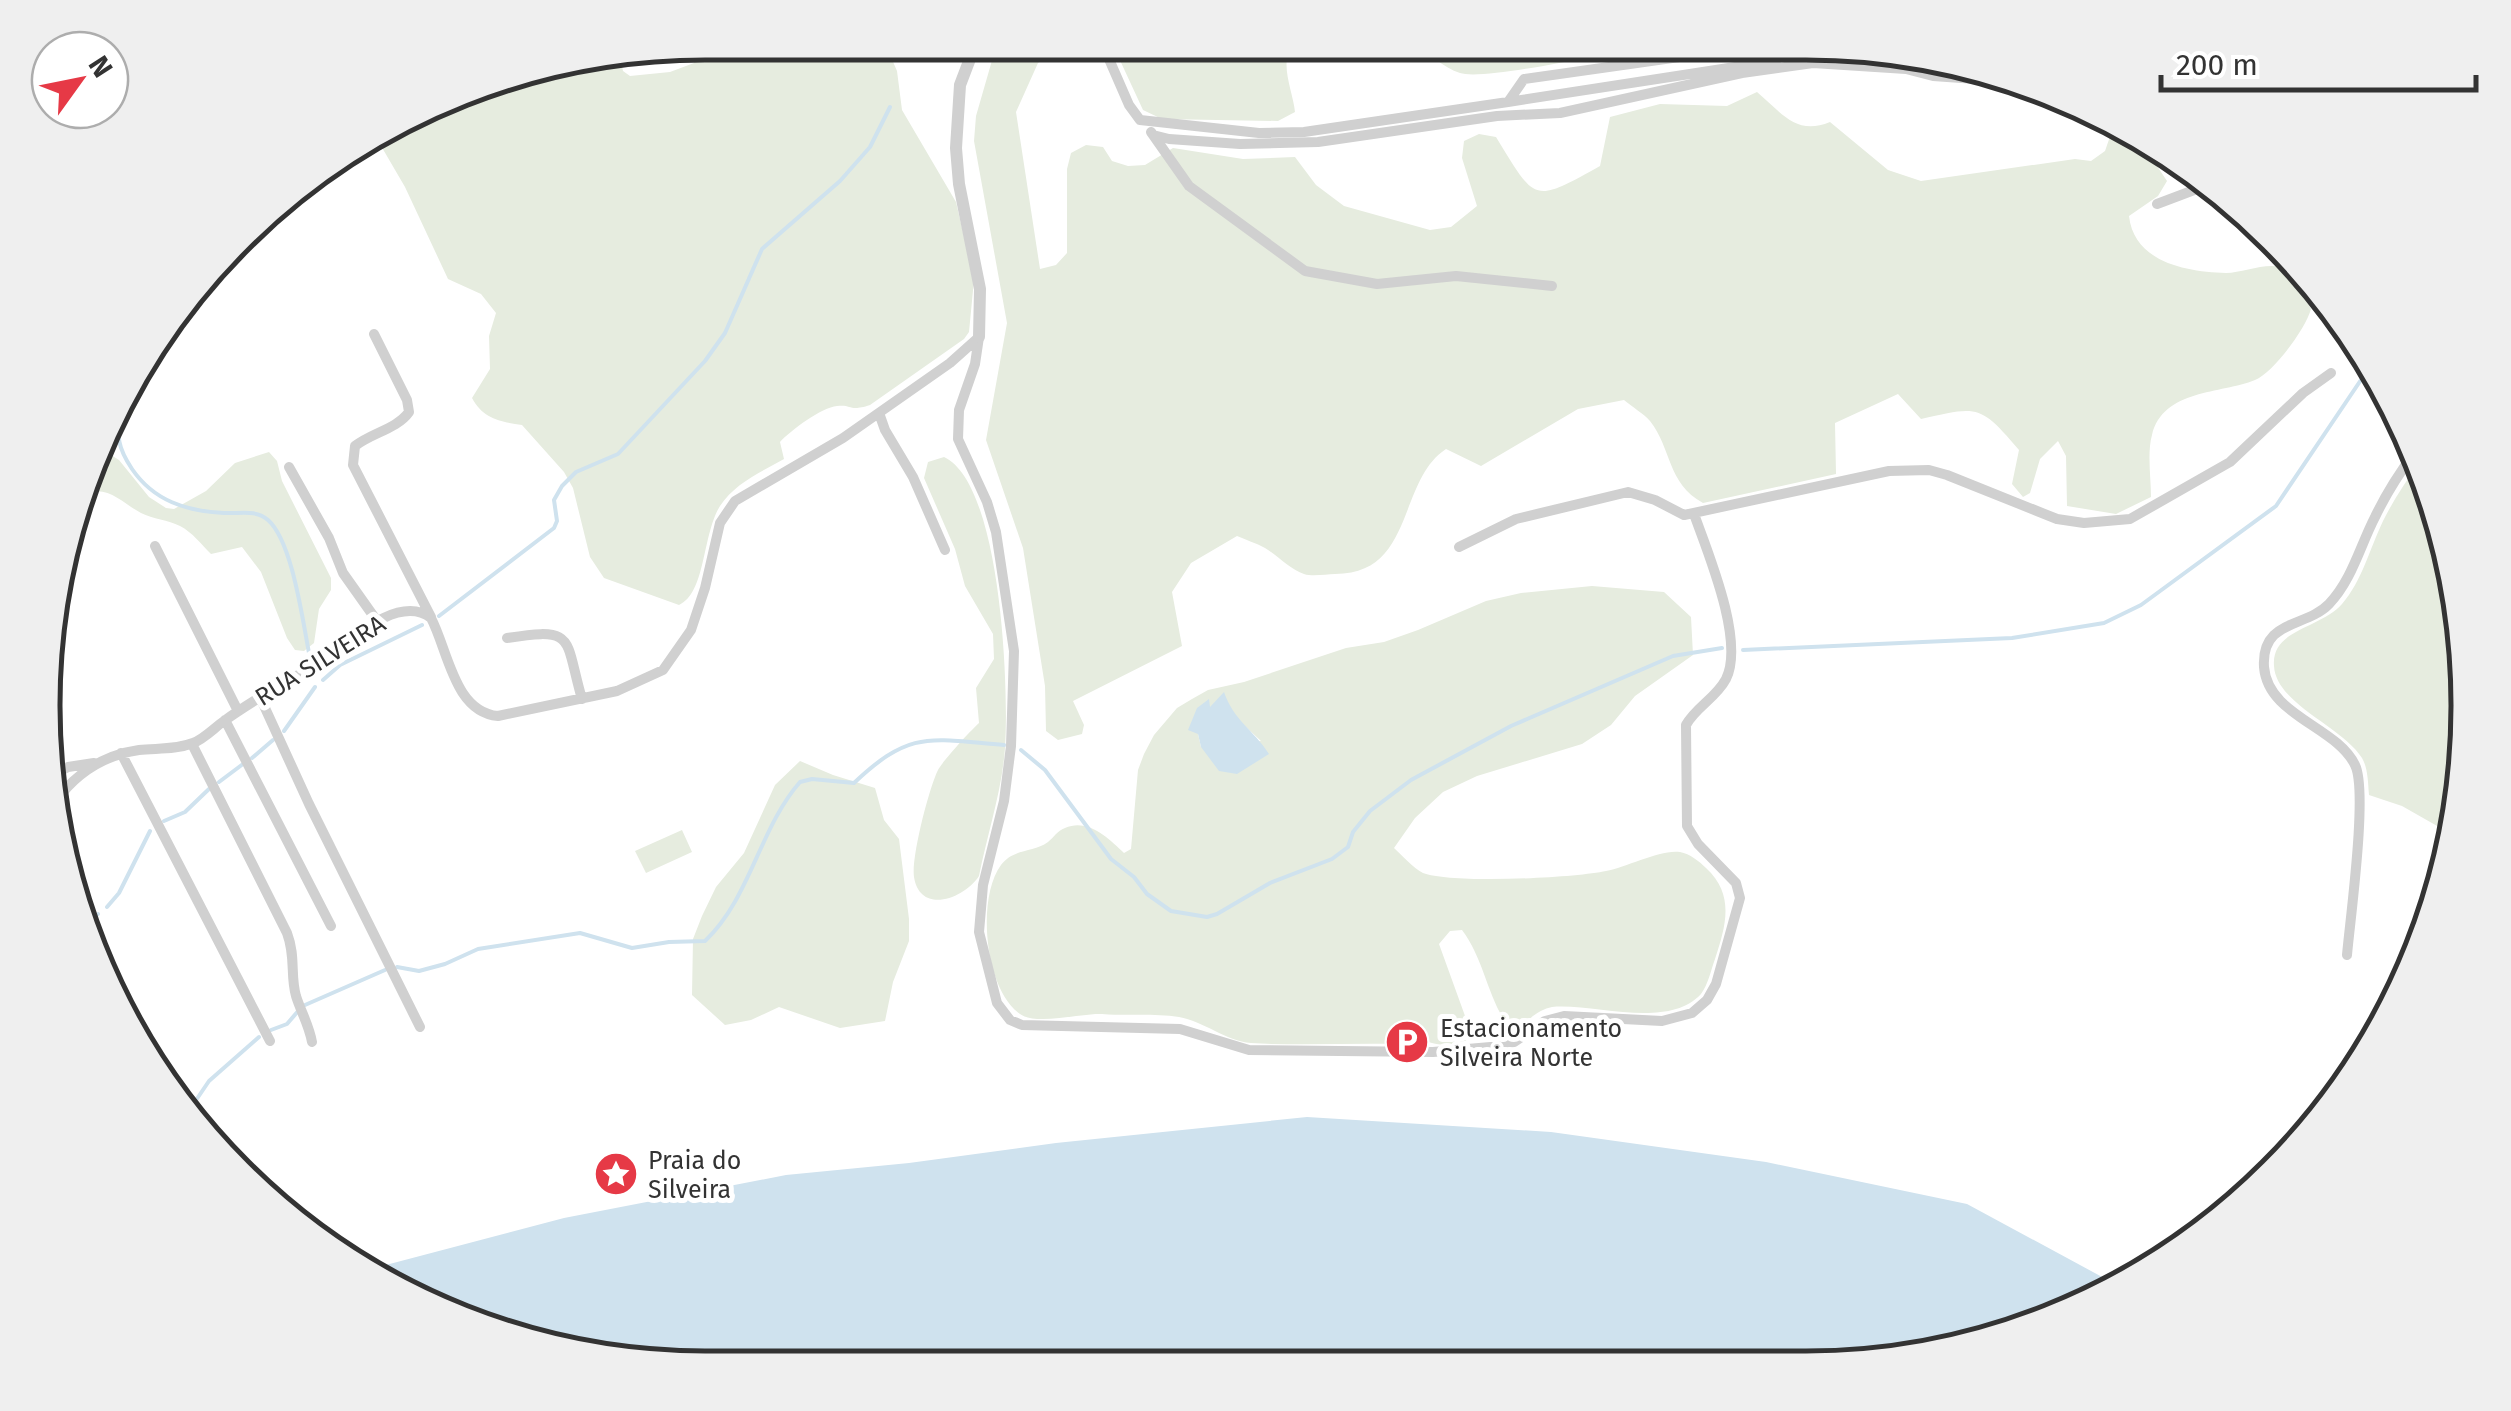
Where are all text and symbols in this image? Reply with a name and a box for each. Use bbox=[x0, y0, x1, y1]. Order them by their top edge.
north arrow bbox=[30, 30, 130, 130]
scale bar bbox=[2161, 30, 2476, 92]
text: 200 m bbox=[2176, 47, 2258, 83]
text: N bbox=[82, 50, 119, 83]
street label: RUA SILVEIRA bbox=[250, 609, 392, 713]
place label: Estacionamento Silveira Norte bbox=[1440, 1014, 1622, 1073]
parking icon: Estacionamento Silveira Norte bbox=[1384, 1019, 1430, 1065]
place label: Praia do Silveira bbox=[648, 1146, 741, 1205]
place icon: Praia do Silveira bbox=[593, 1151, 639, 1197]

